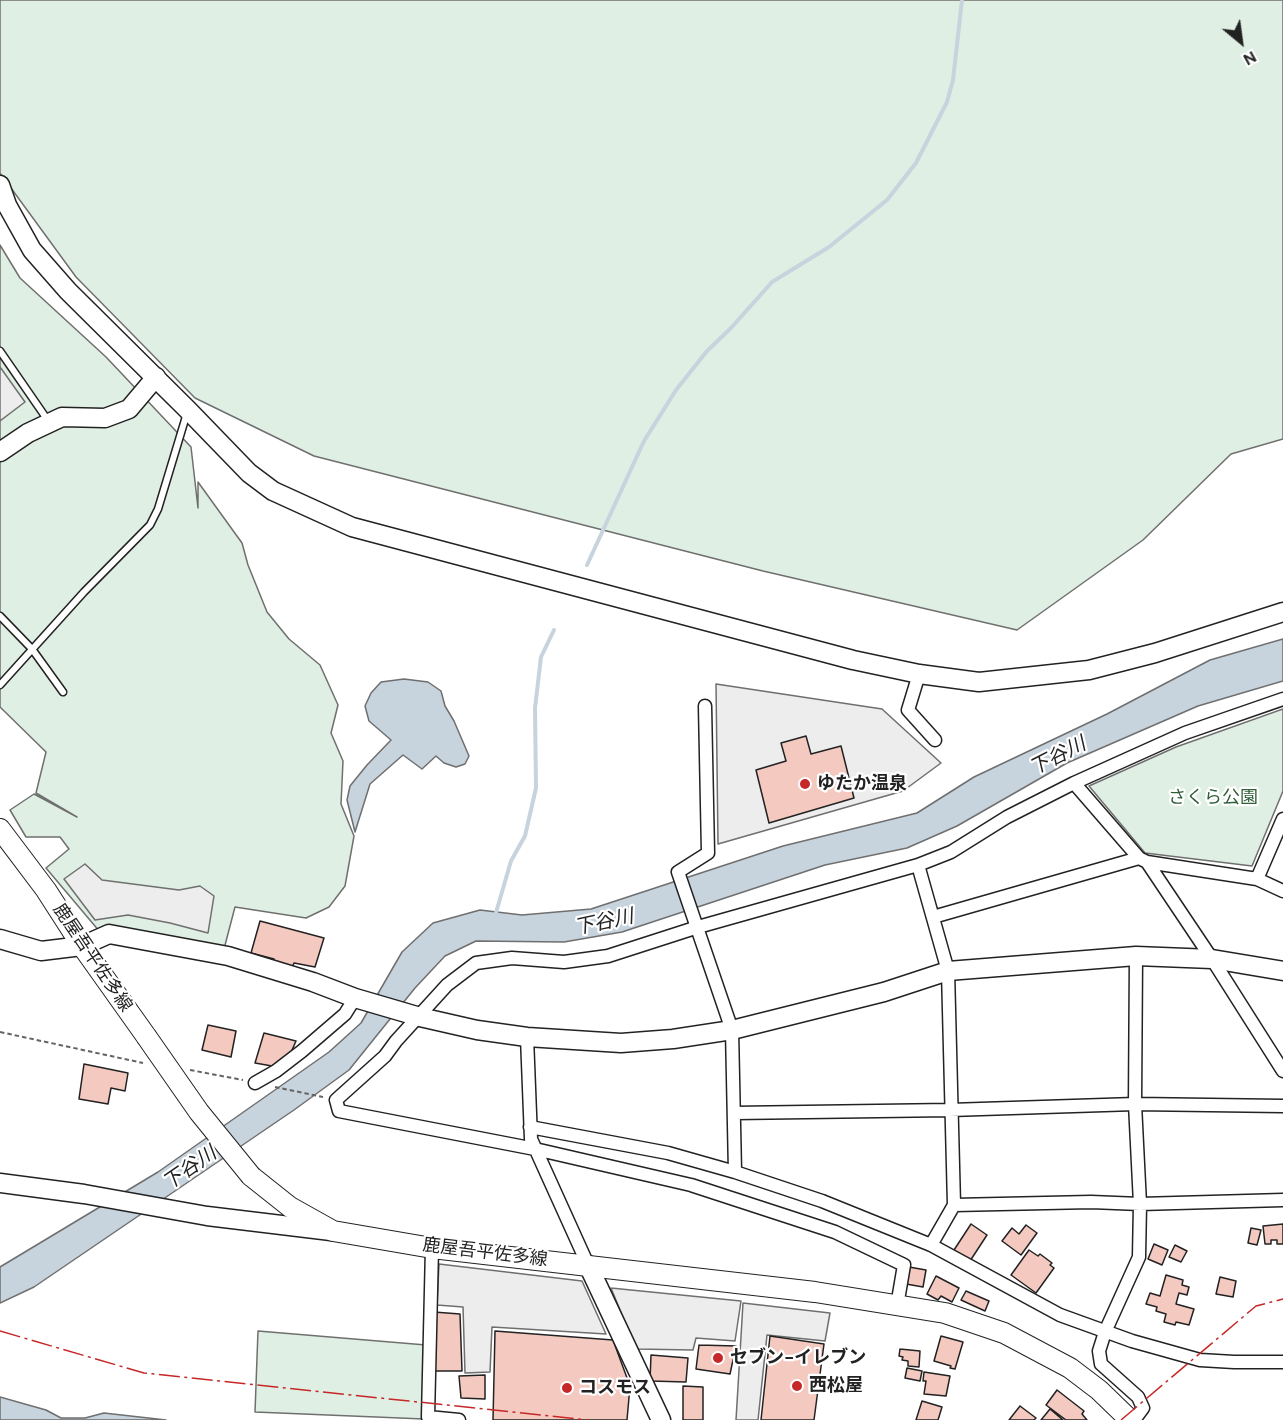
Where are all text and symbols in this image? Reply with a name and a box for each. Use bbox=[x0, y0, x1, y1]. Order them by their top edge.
north arrow bbox=[1211, 12, 1271, 72]
text: N bbox=[1240, 46, 1260, 70]
water label: 下谷川 bbox=[1026, 733, 1090, 781]
place label: ゆたか温泉 bbox=[817, 773, 907, 795]
marker: ゆたか温泉 bbox=[798, 777, 812, 791]
park label: さくら公園 bbox=[1168, 787, 1258, 809]
street label: 鹿屋吾平佐多線 bbox=[48, 900, 136, 1016]
water label: 下谷川 bbox=[572, 905, 636, 941]
water label: 下谷川 bbox=[159, 1142, 221, 1196]
street label: 鹿屋吾平佐多線 bbox=[421, 1235, 549, 1271]
place label: セブン-イレブン bbox=[730, 1347, 866, 1369]
marker: セブン-イレブン bbox=[711, 1351, 725, 1365]
place label: 西松屋 bbox=[809, 1375, 863, 1397]
place label: コスモス bbox=[579, 1377, 651, 1399]
marker: 西松屋 bbox=[790, 1379, 804, 1393]
marker: コスモス bbox=[560, 1381, 574, 1395]

